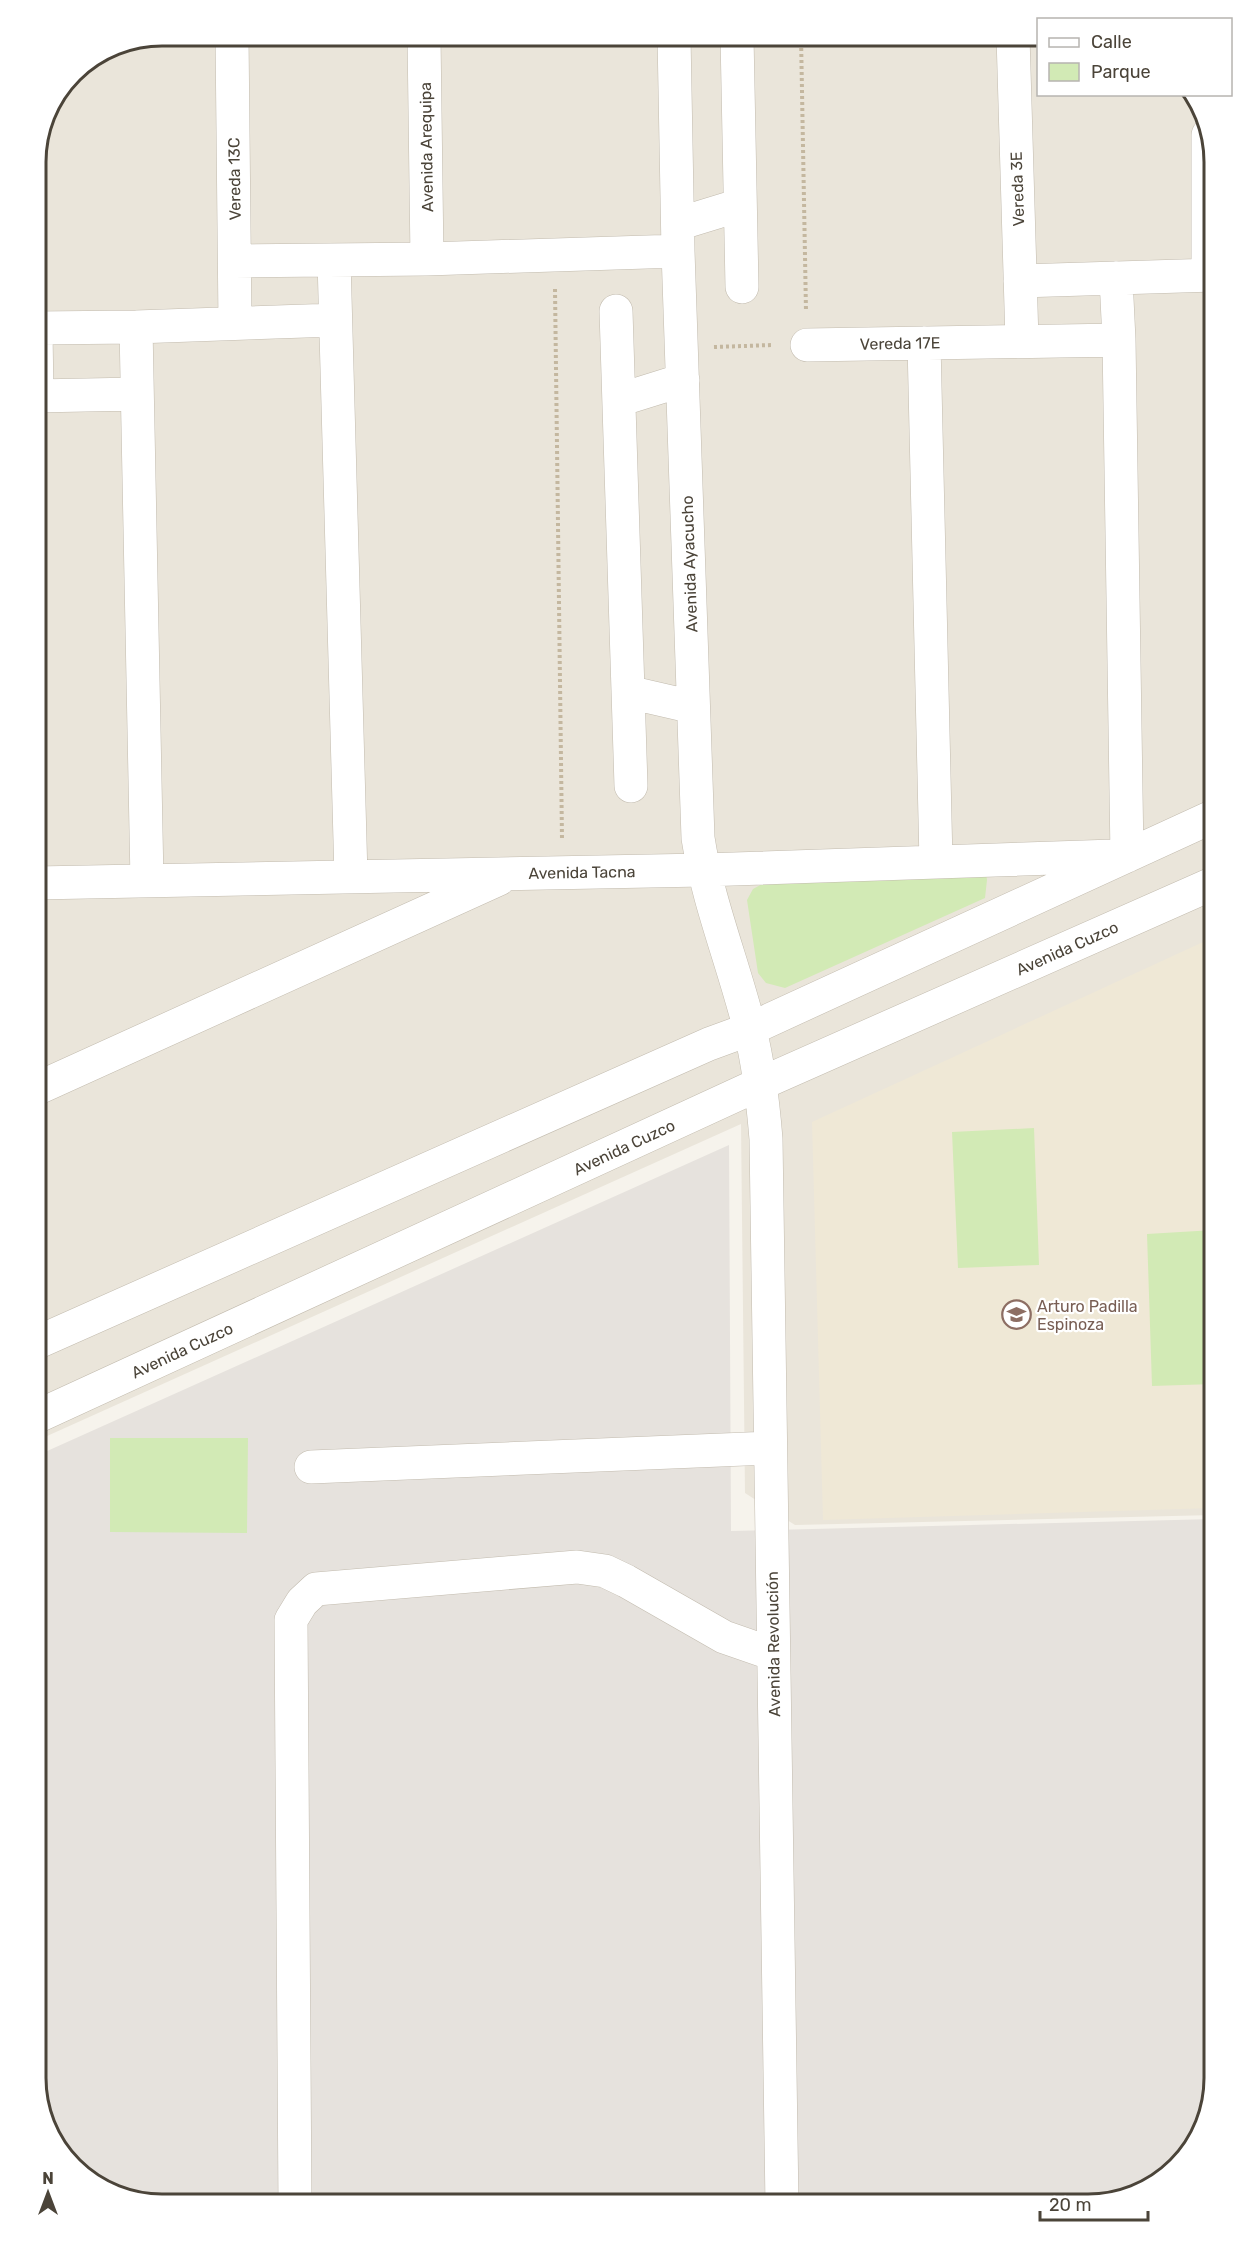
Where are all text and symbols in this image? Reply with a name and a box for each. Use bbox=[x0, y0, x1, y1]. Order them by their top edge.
legend bbox=[1037, 18, 1232, 96]
text: Calle bbox=[1091, 31, 1132, 53]
text: Parque bbox=[1091, 61, 1151, 83]
street label: Avenida Arequipa bbox=[416, 82, 437, 212]
street label: Vereda 13C bbox=[224, 137, 245, 221]
street label: Vereda 3E bbox=[1007, 151, 1028, 227]
street label: Vereda 17E bbox=[860, 333, 940, 354]
street label: Avenida Ayacucho bbox=[678, 495, 701, 633]
street label: Avenida Tacna bbox=[528, 862, 636, 883]
street label: Avenida Cuzco bbox=[1013, 917, 1121, 979]
street label: Avenida Cuzco bbox=[570, 1116, 678, 1179]
place label: Arturo Padilla Espinoza bbox=[1037, 1297, 1138, 1334]
school or university icon: Arturo Padilla Espinoza bbox=[1000, 1299, 1032, 1331]
street label: Avenida Cuzco bbox=[128, 1319, 236, 1382]
street label: Avenida Revolución bbox=[763, 1571, 784, 1717]
north arrow bbox=[18, 2163, 78, 2223]
text: N bbox=[42, 2169, 54, 2188]
scale bar bbox=[1040, 2184, 1148, 2222]
text: 20 m bbox=[1049, 2194, 1091, 2216]

